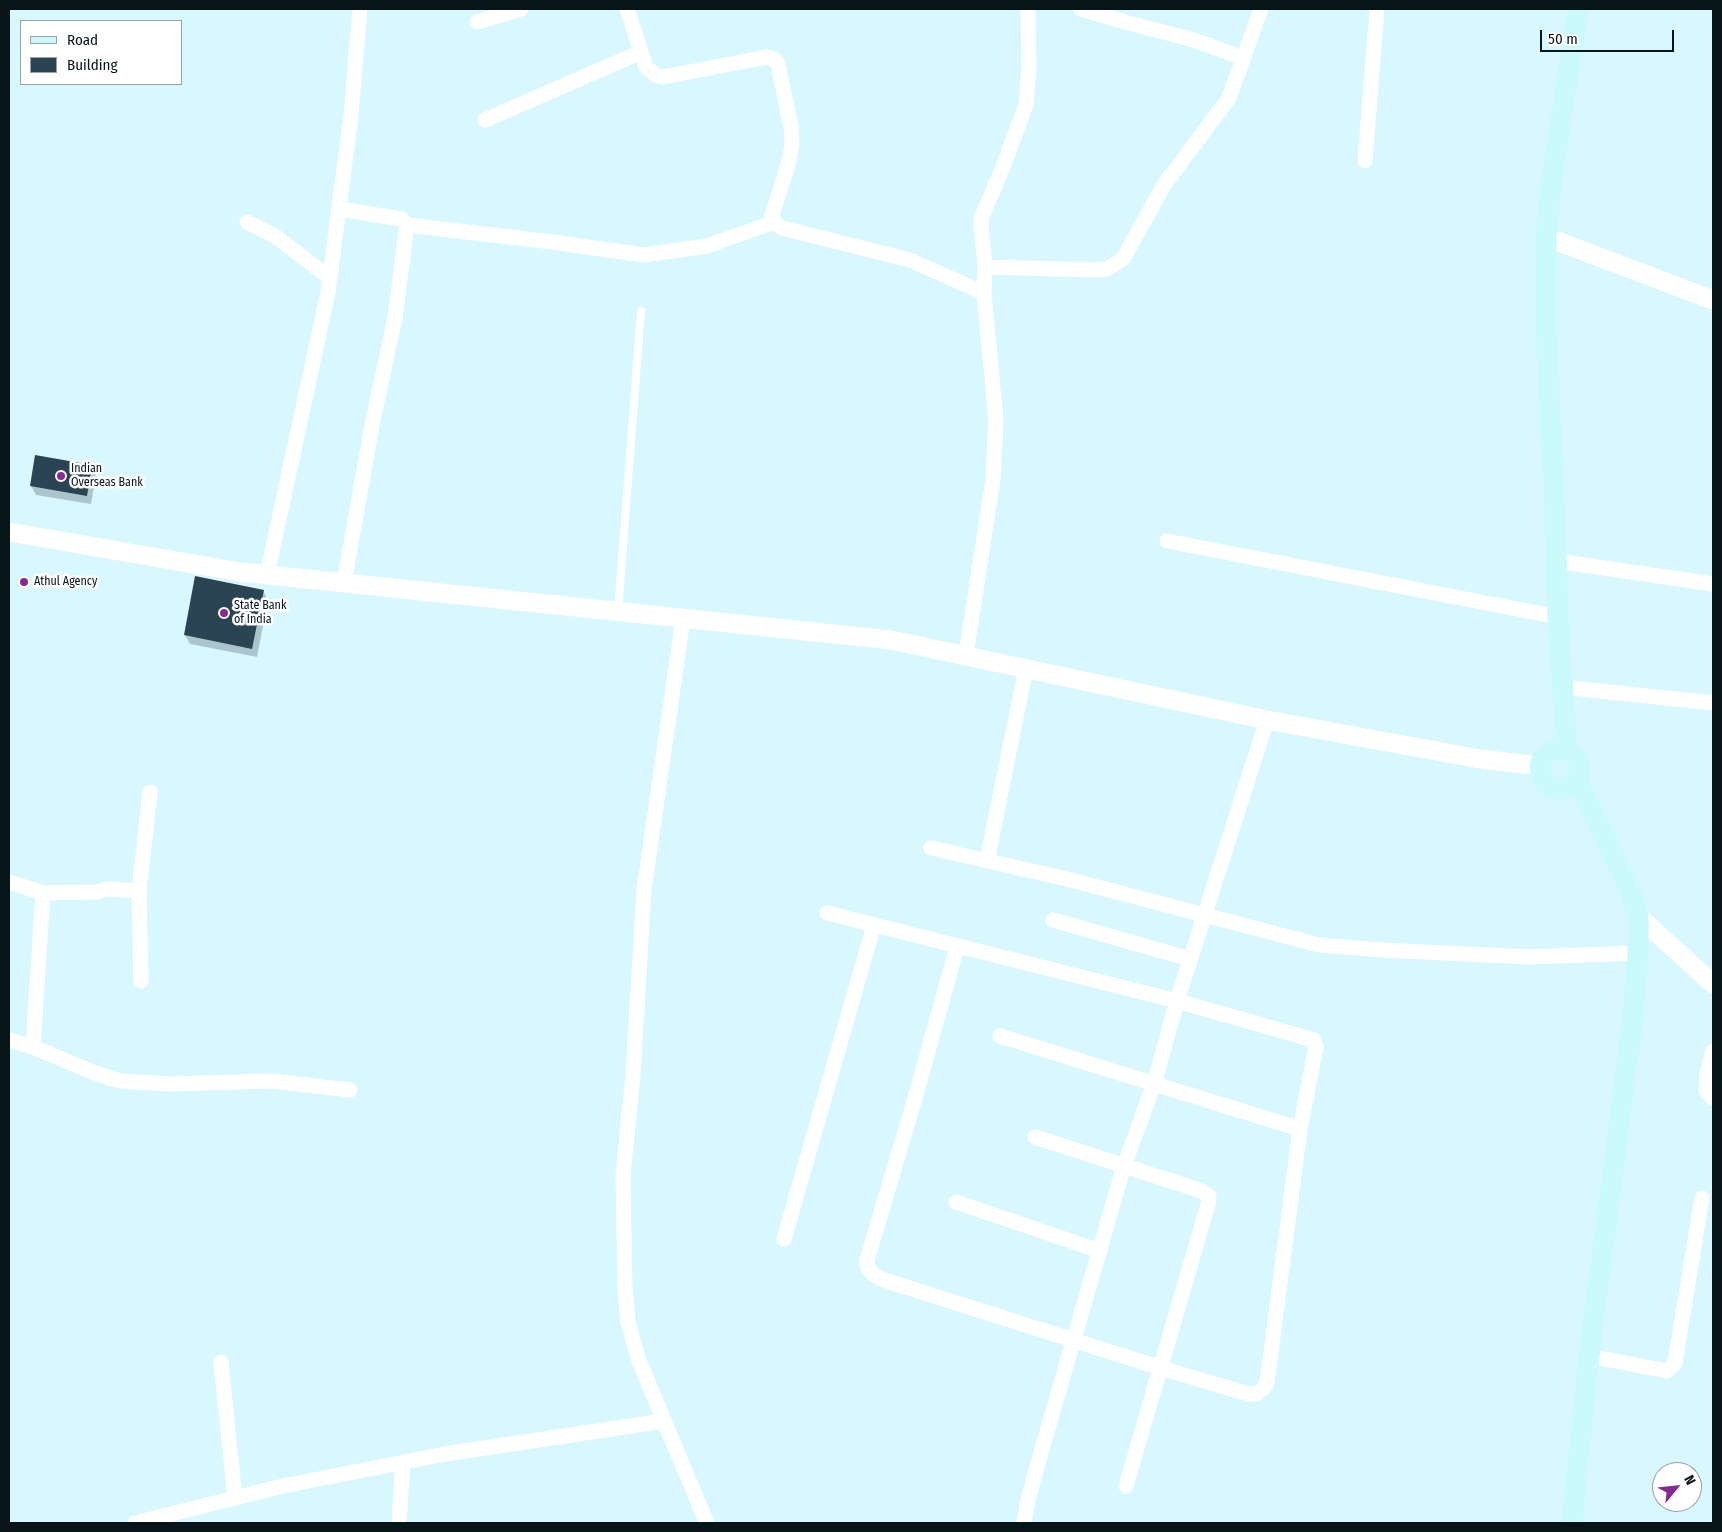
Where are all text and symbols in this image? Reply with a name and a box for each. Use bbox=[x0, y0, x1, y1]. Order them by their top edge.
legend bbox=[20, 20, 182, 85]
scale bar bbox=[1542, 20, 1676, 52]
text: 50 m bbox=[1548, 30, 1578, 48]
text: Road bbox=[67, 31, 98, 49]
text: Building bbox=[67, 56, 118, 74]
place label: Indian Overseas Bank bbox=[71, 462, 143, 490]
marker: Indian Overseas Bank bbox=[55, 470, 67, 482]
place label: Athul Agency bbox=[34, 575, 97, 589]
marker: Athul Agency bbox=[18, 576, 30, 588]
place label: State Bank of India bbox=[234, 599, 287, 627]
marker: State Bank of India bbox=[218, 607, 230, 619]
north arrow bbox=[1652, 1462, 1702, 1512]
text: N bbox=[1680, 1472, 1699, 1488]

